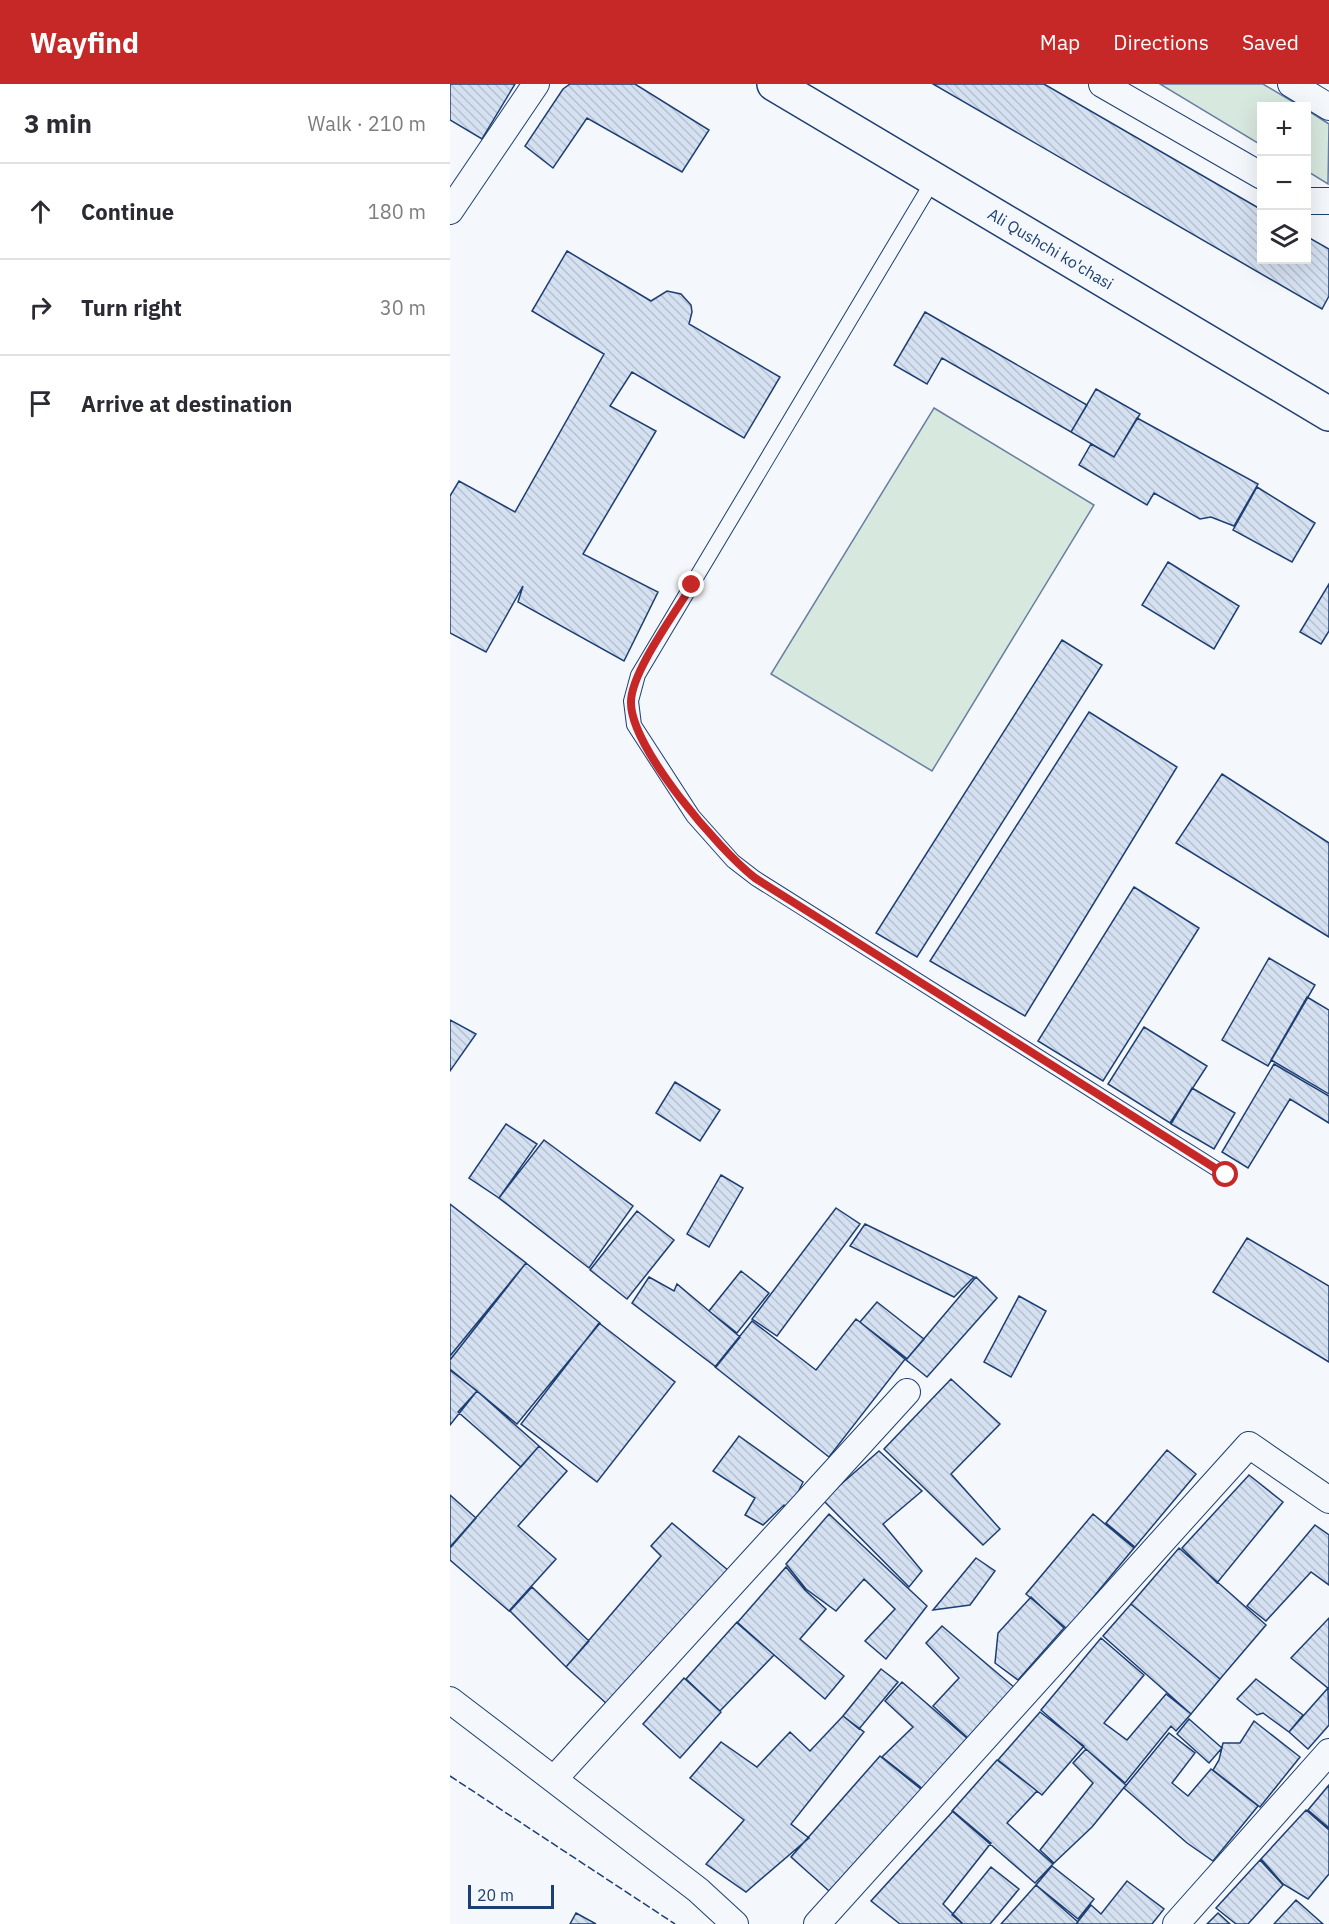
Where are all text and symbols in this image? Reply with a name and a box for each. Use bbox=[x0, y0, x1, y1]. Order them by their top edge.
text: Wayfind bbox=[30, 24, 139, 61]
text: Map bbox=[1040, 28, 1080, 56]
text: Directions bbox=[1113, 28, 1209, 56]
text: Saved bbox=[1242, 28, 1299, 56]
map controls bbox=[1257, 102, 1311, 264]
button: + bbox=[1257, 102, 1311, 156]
text: 3 min bbox=[24, 106, 92, 140]
text: Walk · 210 m bbox=[308, 110, 426, 137]
button: − bbox=[1257, 156, 1311, 210]
icon: ahead bbox=[24, 195, 57, 228]
text: Continue bbox=[81, 197, 174, 226]
text: 180 m bbox=[368, 198, 426, 225]
street label: Ali Qushchi ko'chasi bbox=[984, 204, 1117, 294]
button: layers bbox=[1257, 210, 1311, 264]
icon: right bbox=[24, 291, 57, 324]
text: Turn right bbox=[81, 293, 182, 322]
text: 30 m bbox=[380, 294, 426, 321]
icon: arrive bbox=[24, 387, 57, 420]
text: Arrive at destination bbox=[81, 389, 292, 418]
route end bbox=[678, 571, 704, 597]
route start bbox=[1212, 1161, 1238, 1187]
scale bar bbox=[468, 1882, 554, 1910]
text: 20 m bbox=[477, 1885, 514, 1905]

